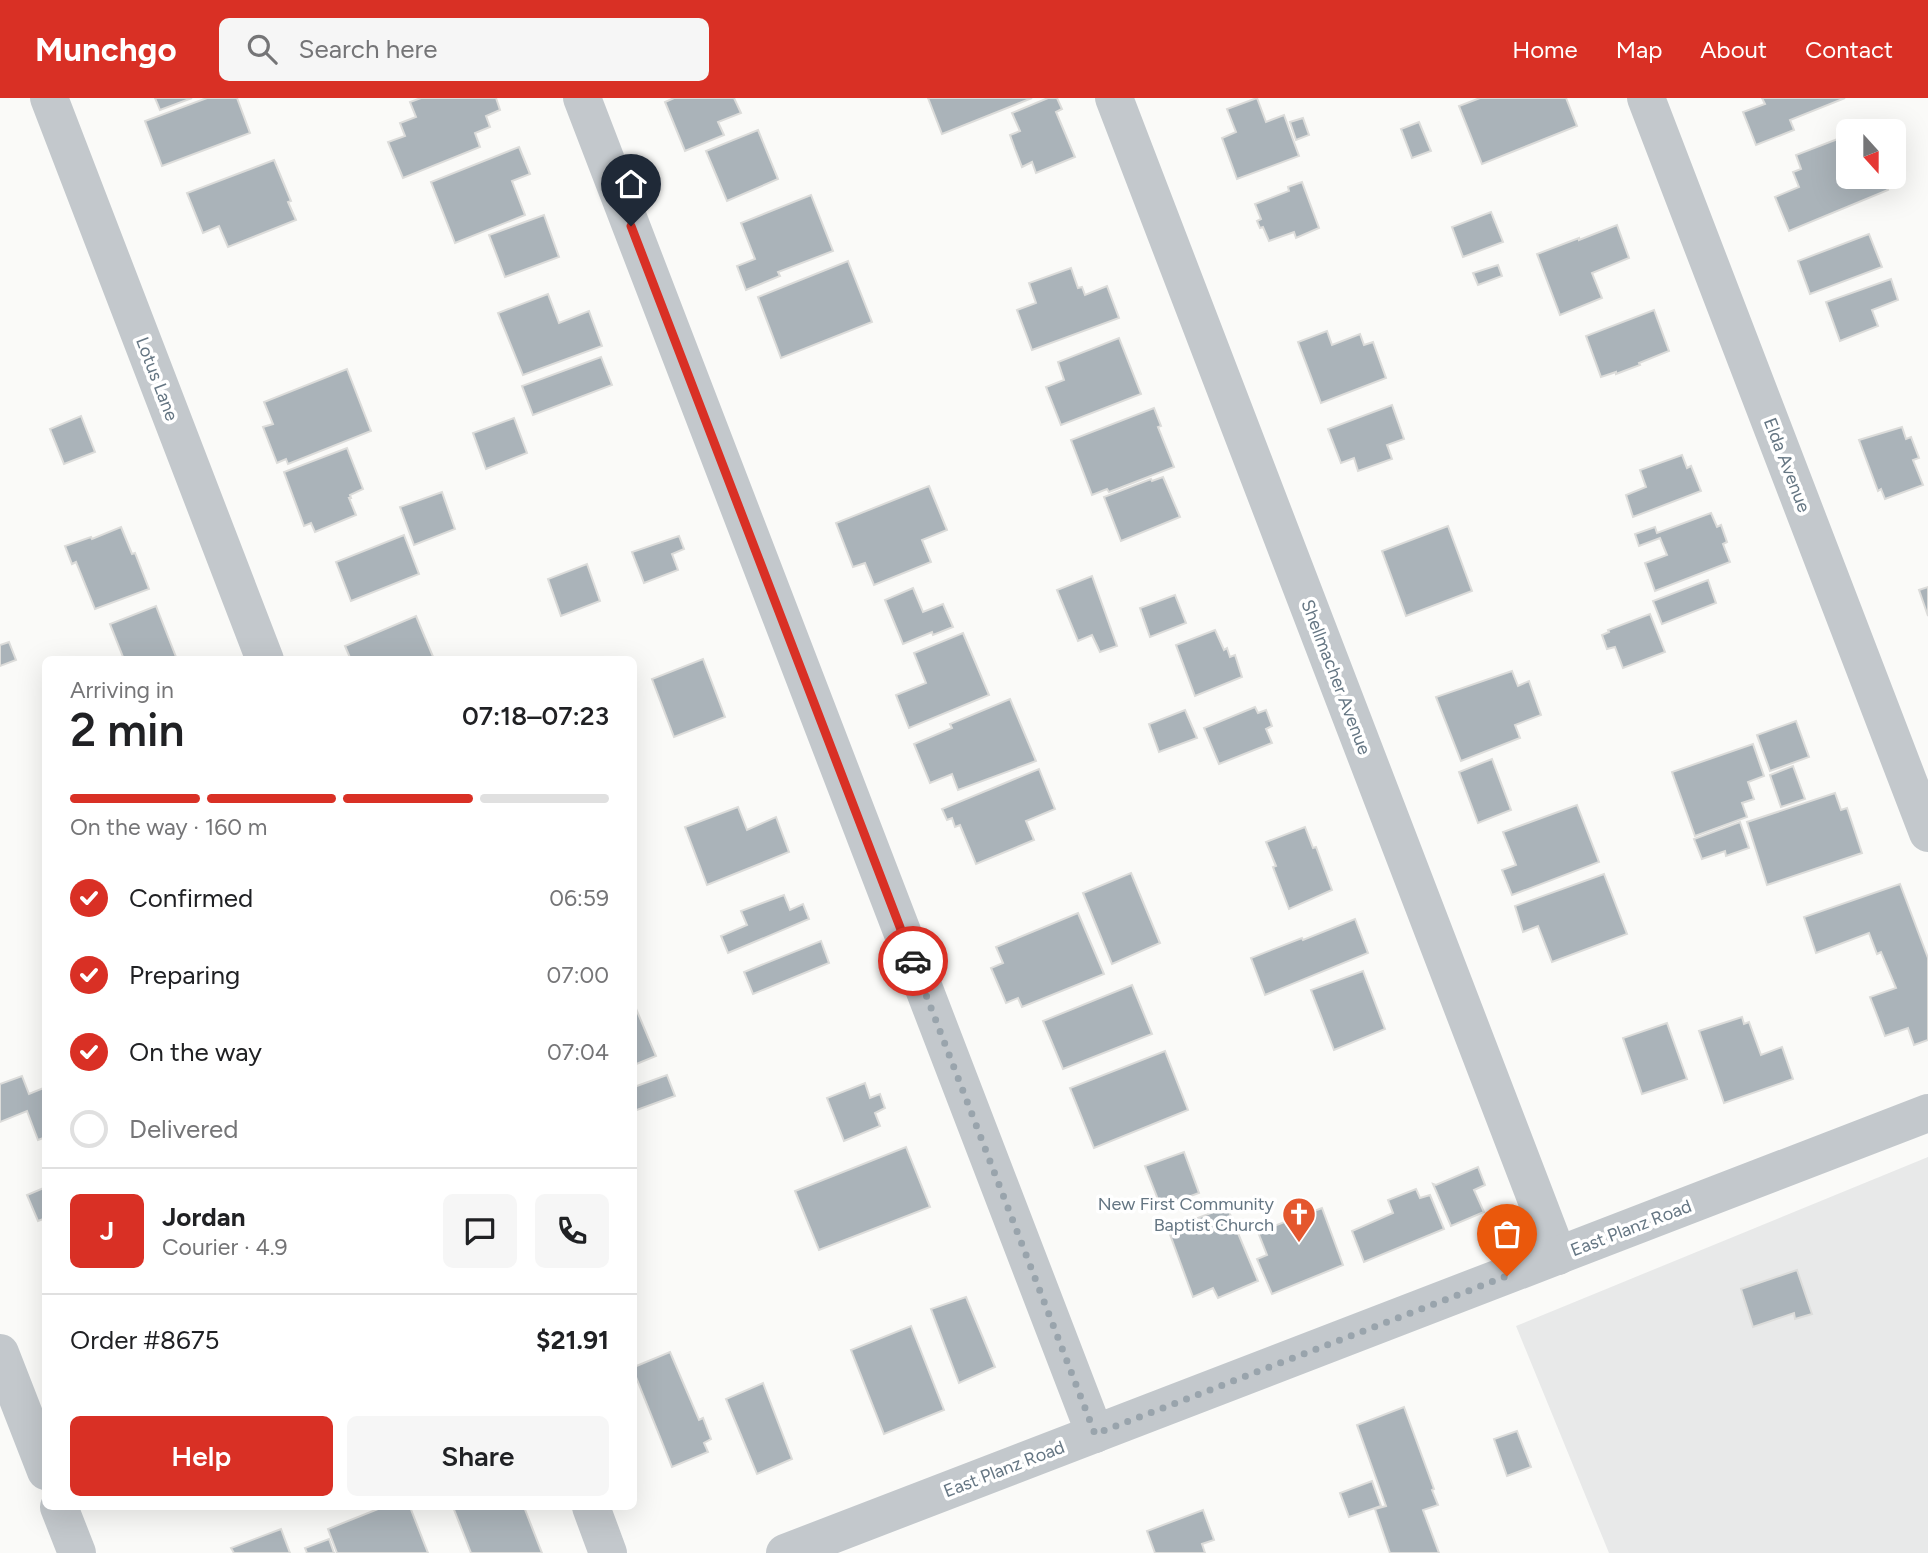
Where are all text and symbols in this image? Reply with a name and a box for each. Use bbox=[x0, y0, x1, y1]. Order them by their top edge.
search box bbox=[219, 18, 709, 81]
text: Munchgo bbox=[35, 30, 177, 69]
icon: search bbox=[243, 30, 281, 68]
text: Search here bbox=[299, 33, 438, 65]
text: Home bbox=[1512, 35, 1578, 64]
text: Map bbox=[1616, 35, 1662, 64]
text: About bbox=[1700, 35, 1767, 64]
text: Contact bbox=[1805, 35, 1893, 64]
north arrow bbox=[1836, 119, 1906, 189]
map controls bbox=[1836, 119, 1906, 189]
pin bbox=[601, 154, 661, 226]
icon: home bbox=[612, 165, 650, 203]
street label: Lotus Lane bbox=[131, 334, 183, 424]
street label: Elda Avenue bbox=[1759, 415, 1815, 516]
street label: Shellmacher Avenue bbox=[1296, 596, 1376, 758]
text: Arriving in bbox=[70, 676, 174, 704]
text: 07:18–07:23 bbox=[462, 700, 609, 732]
text: 2 min bbox=[70, 702, 185, 758]
text: On the way · 160 m bbox=[70, 813, 267, 841]
icon: check bbox=[70, 879, 108, 917]
text: Confirmed bbox=[129, 882, 253, 914]
text: 06:59 bbox=[549, 884, 609, 912]
courier bbox=[878, 926, 948, 996]
icon: car bbox=[894, 942, 932, 980]
icon: check bbox=[70, 956, 108, 994]
text: Preparing bbox=[129, 959, 240, 991]
text: 07:00 bbox=[547, 961, 609, 989]
icon: check bbox=[70, 1033, 108, 1071]
text: On the way bbox=[129, 1036, 262, 1068]
text: 07:04 bbox=[547, 1038, 609, 1066]
text: Delivered bbox=[129, 1113, 238, 1145]
place label: New First Community Baptist Church bbox=[1098, 1193, 1275, 1236]
button: chat bbox=[443, 1194, 517, 1268]
button: phone bbox=[535, 1194, 609, 1268]
church icon: New First Community Baptist Church bbox=[1280, 1195, 1318, 1244]
street label: East Planz Road bbox=[1567, 1195, 1695, 1261]
text: Jordan bbox=[162, 1201, 245, 1233]
pin bbox=[1477, 1204, 1537, 1276]
text: J bbox=[100, 1215, 114, 1247]
icon: bag bbox=[1488, 1215, 1526, 1253]
text: Courier · 4.9 bbox=[162, 1233, 288, 1261]
text: Order #8675 bbox=[70, 1324, 220, 1356]
text: $21.91 bbox=[536, 1324, 609, 1356]
button: Help bbox=[70, 1416, 333, 1496]
button: Share bbox=[347, 1416, 609, 1496]
street label: East Planz Road bbox=[940, 1436, 1068, 1502]

